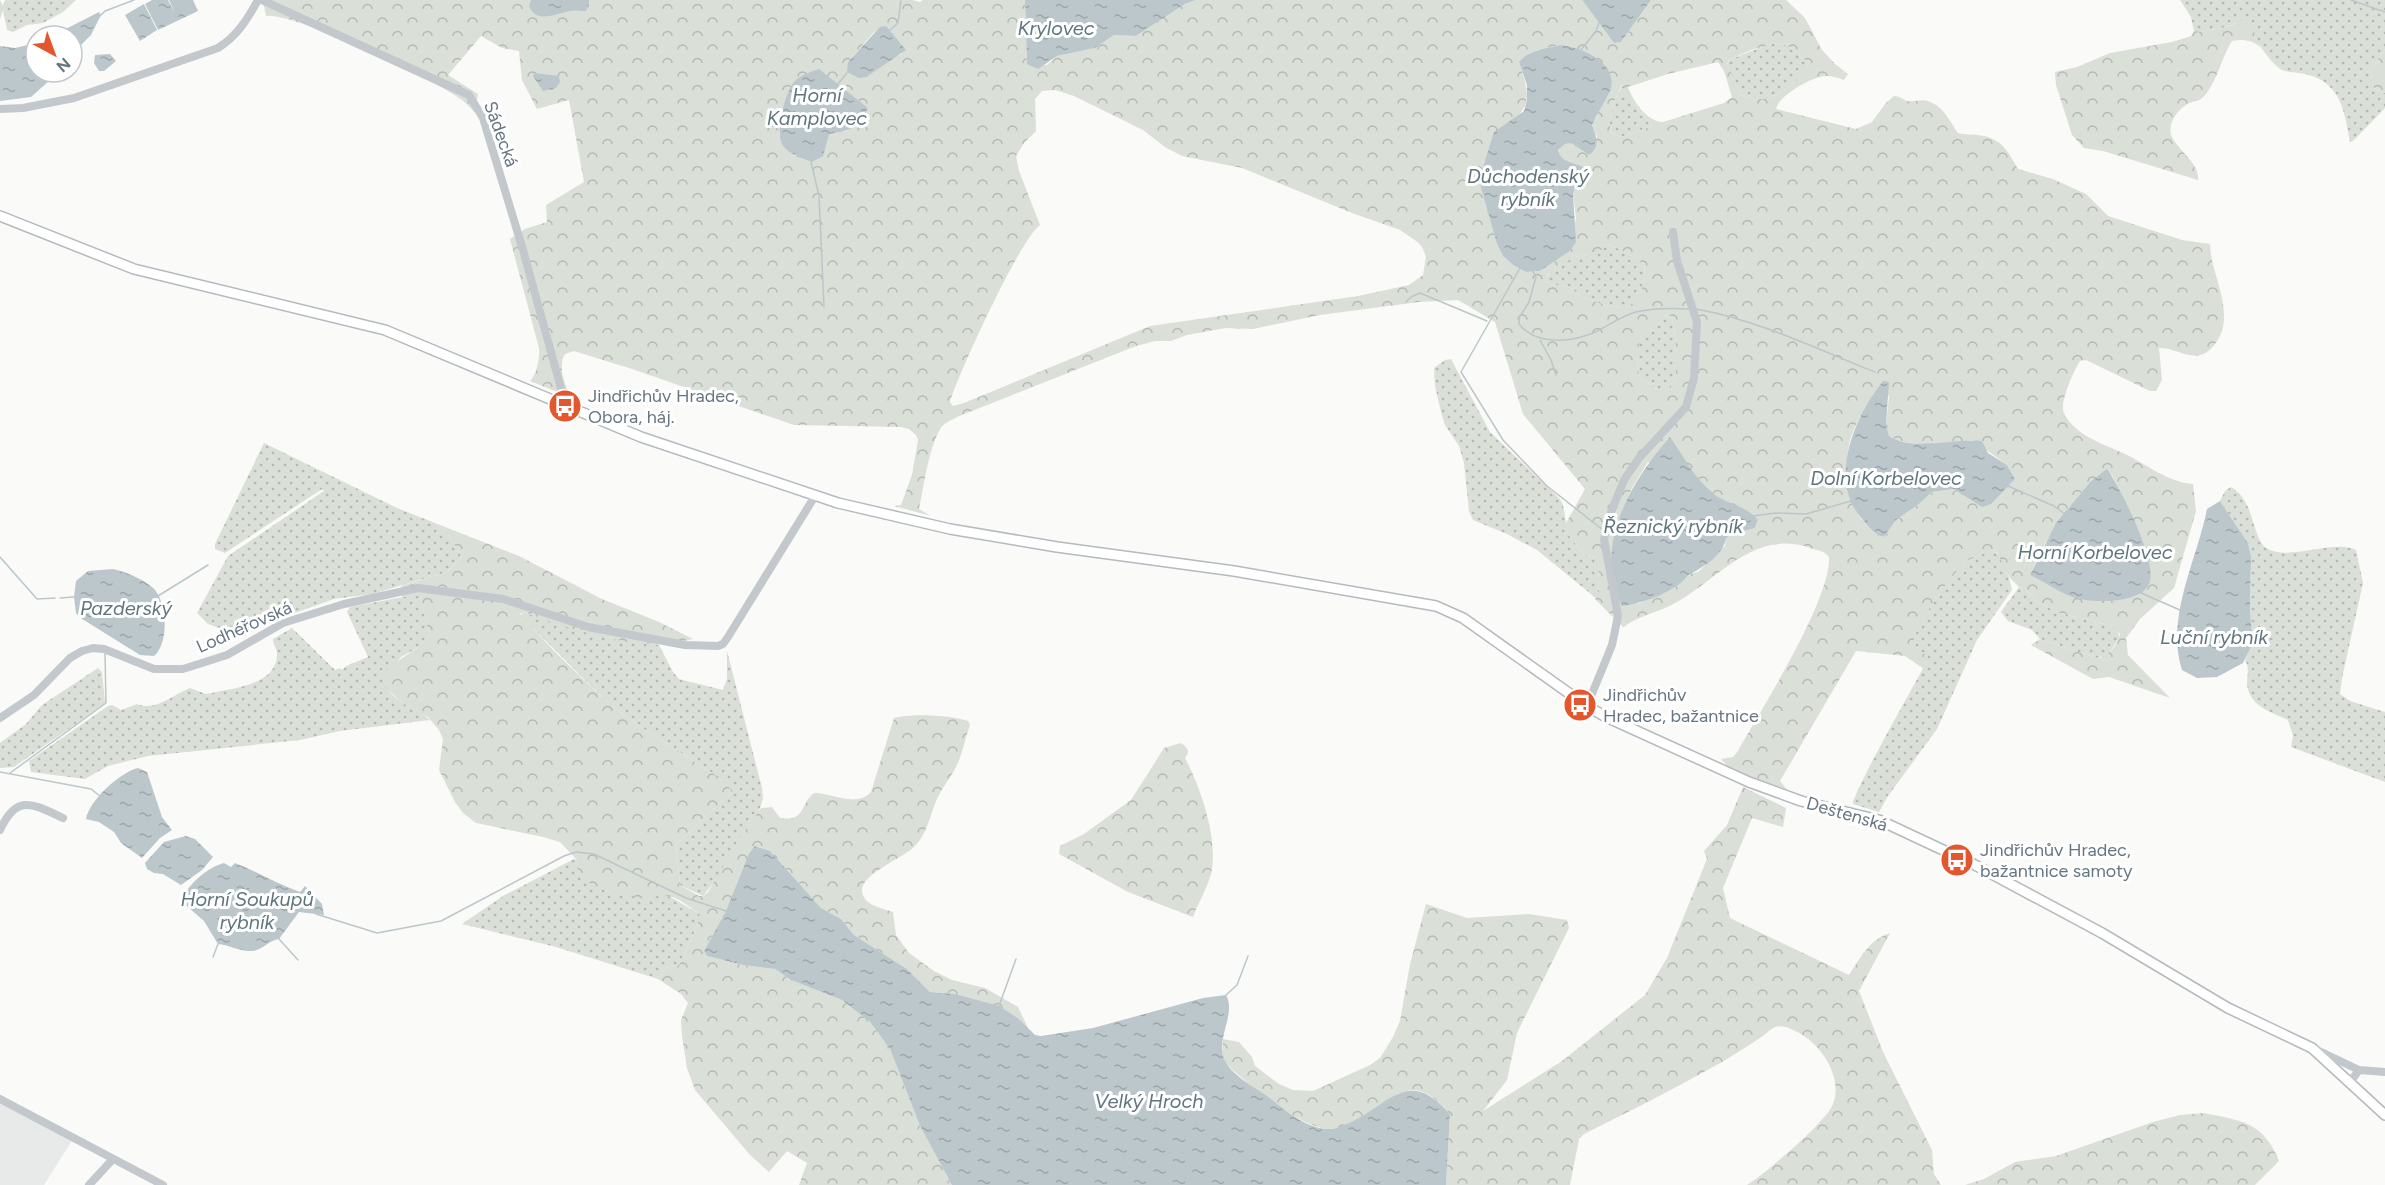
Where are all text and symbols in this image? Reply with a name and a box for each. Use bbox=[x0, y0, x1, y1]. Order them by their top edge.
water label: Krylovec bbox=[1017, 16, 1095, 40]
north arrow bbox=[24, 24, 84, 84]
text: N bbox=[53, 54, 74, 76]
water label: Horní Kamplovec bbox=[767, 83, 867, 130]
street label: Sádecká bbox=[479, 98, 523, 170]
water label: Důchodenský rybník bbox=[1467, 164, 1590, 211]
place label: Jindřichův Hradec, Obora, háj. bbox=[588, 385, 739, 428]
bus stop icon: Jindřichův Hradec, Obora, háj. bbox=[547, 388, 583, 424]
water label: Dolní Korbelovec bbox=[1810, 466, 1962, 490]
water label: Řeznický rybník bbox=[1603, 514, 1744, 538]
water label: Horní Korbelovec bbox=[2017, 540, 2173, 564]
water label: Pazderský bbox=[80, 596, 174, 620]
street label: Lodhéřovská bbox=[193, 596, 295, 658]
water label: Luční rybník bbox=[2160, 625, 2269, 649]
place label: Jindřichův Hradec, bažantnice bbox=[1603, 684, 1759, 727]
bus stop icon: Jindřichův Hradec, bažantnice bbox=[1562, 687, 1598, 723]
street label: Deštenská bbox=[1804, 792, 1890, 836]
place label: Jindřichův Hradec, bažantnice samoty bbox=[1980, 839, 2133, 882]
bus stop icon: Jindřichův Hradec, bažantnice samoty bbox=[1939, 842, 1975, 878]
water label: Horní Soukupů rybník bbox=[180, 887, 314, 934]
water label: Velký Hroch bbox=[1094, 1089, 1204, 1113]

